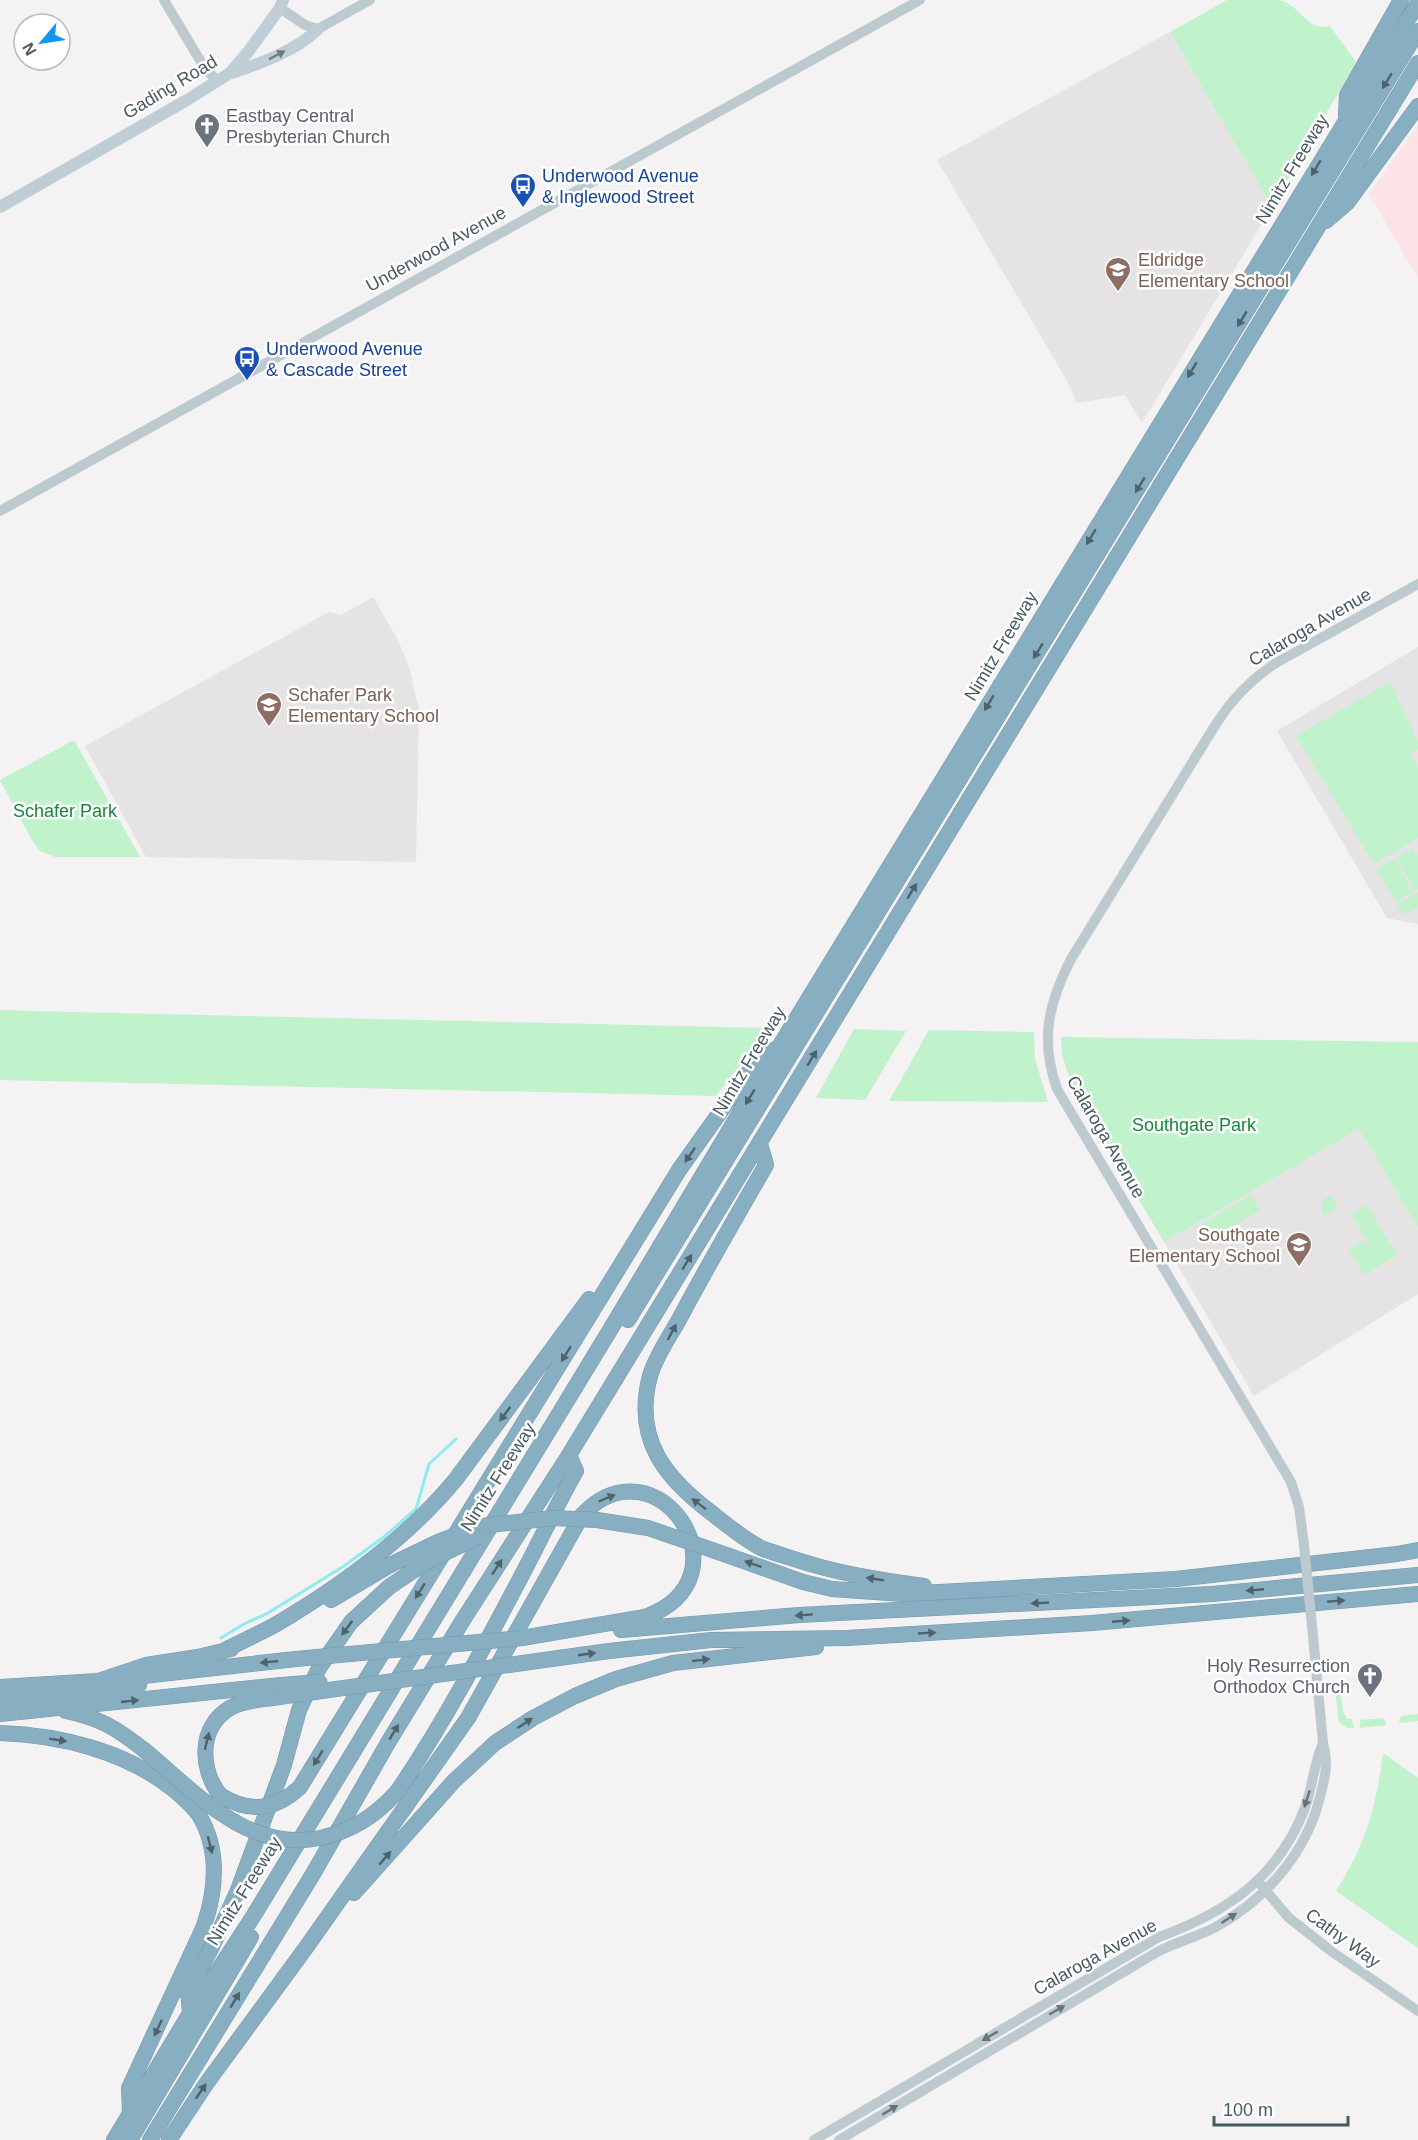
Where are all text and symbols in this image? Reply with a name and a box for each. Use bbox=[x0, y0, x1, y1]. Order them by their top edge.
north arrow bbox=[12, 12, 72, 72]
text: N bbox=[19, 40, 40, 58]
one-way arrow bbox=[268, 50, 285, 60]
street label: Gading Road bbox=[119, 51, 221, 123]
one-way arrow bbox=[1382, 73, 1393, 89]
place label: Eastbay Central Presbyterian Church bbox=[226, 106, 390, 147]
church icon: Eastbay Central Presbyterian Church bbox=[192, 111, 222, 149]
street label: Nimitz Freeway bbox=[1251, 111, 1333, 227]
one-way arrow bbox=[1310, 160, 1321, 176]
place label: Underwood Avenue & Inglewood Street bbox=[542, 166, 699, 207]
bus stop icon: Underwood Avenue & Inglewood Street bbox=[508, 171, 538, 209]
street label: Underwood Avenue bbox=[363, 202, 509, 296]
place label: Eldridge Elementary School bbox=[1138, 250, 1289, 291]
school or university icon: Eldridge Elementary School bbox=[1103, 255, 1133, 293]
one-way arrow bbox=[1236, 311, 1247, 327]
place label: Underwood Avenue & Cascade Street bbox=[266, 339, 423, 380]
bus stop icon: Underwood Avenue & Cascade Street bbox=[232, 344, 262, 382]
one-way arrow bbox=[1187, 362, 1198, 378]
one-way arrow bbox=[1135, 477, 1146, 493]
one-way arrow bbox=[1085, 529, 1096, 545]
street label: Calaroga Avenue bbox=[1245, 584, 1375, 670]
street label: Nimitz Freeway bbox=[960, 588, 1042, 704]
one-way arrow bbox=[1033, 643, 1044, 659]
place label: Schafer Park Elementary School bbox=[288, 685, 439, 726]
school or university icon: Schafer Park Elementary School bbox=[254, 690, 284, 728]
one-way arrow bbox=[984, 695, 995, 711]
park label: Schafer Park bbox=[13, 801, 118, 821]
one-way arrow bbox=[907, 883, 918, 899]
street label: Nimitz Freeway bbox=[708, 1003, 790, 1119]
one-way arrow bbox=[806, 1050, 817, 1066]
street label: Calaroga Avenue bbox=[1063, 1072, 1149, 1202]
one-way arrow bbox=[744, 1089, 755, 1105]
park label: Southgate Park bbox=[1132, 1115, 1257, 1135]
one-way arrow bbox=[684, 1146, 696, 1162]
place label: Southgate Elementary School bbox=[1129, 1225, 1280, 1266]
school or university icon: Southgate Elementary School bbox=[1284, 1230, 1314, 1268]
one-way arrow bbox=[681, 1253, 692, 1270]
one-way arrow bbox=[667, 1324, 677, 1341]
one-way arrow bbox=[560, 1346, 571, 1362]
one-way arrow bbox=[499, 1406, 511, 1422]
street label: Nimitz Freeway bbox=[457, 1419, 539, 1535]
one-way arrow bbox=[598, 1493, 616, 1503]
one-way arrow bbox=[691, 1498, 707, 1510]
one-way arrow bbox=[492, 1559, 503, 1575]
one-way arrow bbox=[744, 1559, 762, 1569]
one-way arrow bbox=[866, 1574, 885, 1583]
one-way arrow bbox=[414, 1583, 425, 1600]
one-way arrow bbox=[1246, 1585, 1265, 1595]
one-way arrow bbox=[1327, 1596, 1346, 1606]
one-way arrow bbox=[1030, 1599, 1049, 1608]
one-way arrow bbox=[795, 1610, 814, 1619]
one-way arrow bbox=[1112, 1616, 1131, 1626]
one-way arrow bbox=[342, 1620, 354, 1635]
one-way arrow bbox=[917, 1628, 936, 1638]
one-way arrow bbox=[578, 1649, 597, 1658]
one-way arrow bbox=[692, 1655, 711, 1665]
place label: Holy Resurrection Orthodox Church bbox=[1207, 1656, 1350, 1697]
one-way arrow bbox=[260, 1657, 279, 1667]
church icon: Holy Resurrection Orthodox Church bbox=[1355, 1661, 1385, 1699]
one-way arrow bbox=[121, 1696, 140, 1705]
one-way arrow bbox=[517, 1718, 533, 1729]
one-way arrow bbox=[389, 1724, 400, 1740]
one-way arrow bbox=[203, 1732, 213, 1750]
one-way arrow bbox=[49, 1736, 68, 1745]
one-way arrow bbox=[312, 1750, 323, 1766]
one-way arrow bbox=[1302, 1790, 1311, 1808]
street label: Nimitz Freeway bbox=[203, 1833, 285, 1949]
one-way arrow bbox=[206, 1836, 215, 1855]
one-way arrow bbox=[378, 1851, 391, 1866]
street label: Cathy Way bbox=[1302, 1904, 1384, 1972]
one-way arrow bbox=[1221, 1913, 1237, 1924]
street label: Calaroga Avenue bbox=[1030, 1915, 1160, 1999]
one-way arrow bbox=[230, 1991, 240, 2008]
one-way arrow bbox=[1049, 2005, 1066, 2015]
one-way arrow bbox=[153, 2019, 162, 2036]
one-way arrow bbox=[982, 2031, 998, 2042]
one-way arrow bbox=[195, 2084, 207, 2100]
scale bar bbox=[1214, 2089, 1348, 2127]
text: 100 m bbox=[1223, 2100, 1273, 2120]
one-way arrow bbox=[882, 2104, 898, 2115]

